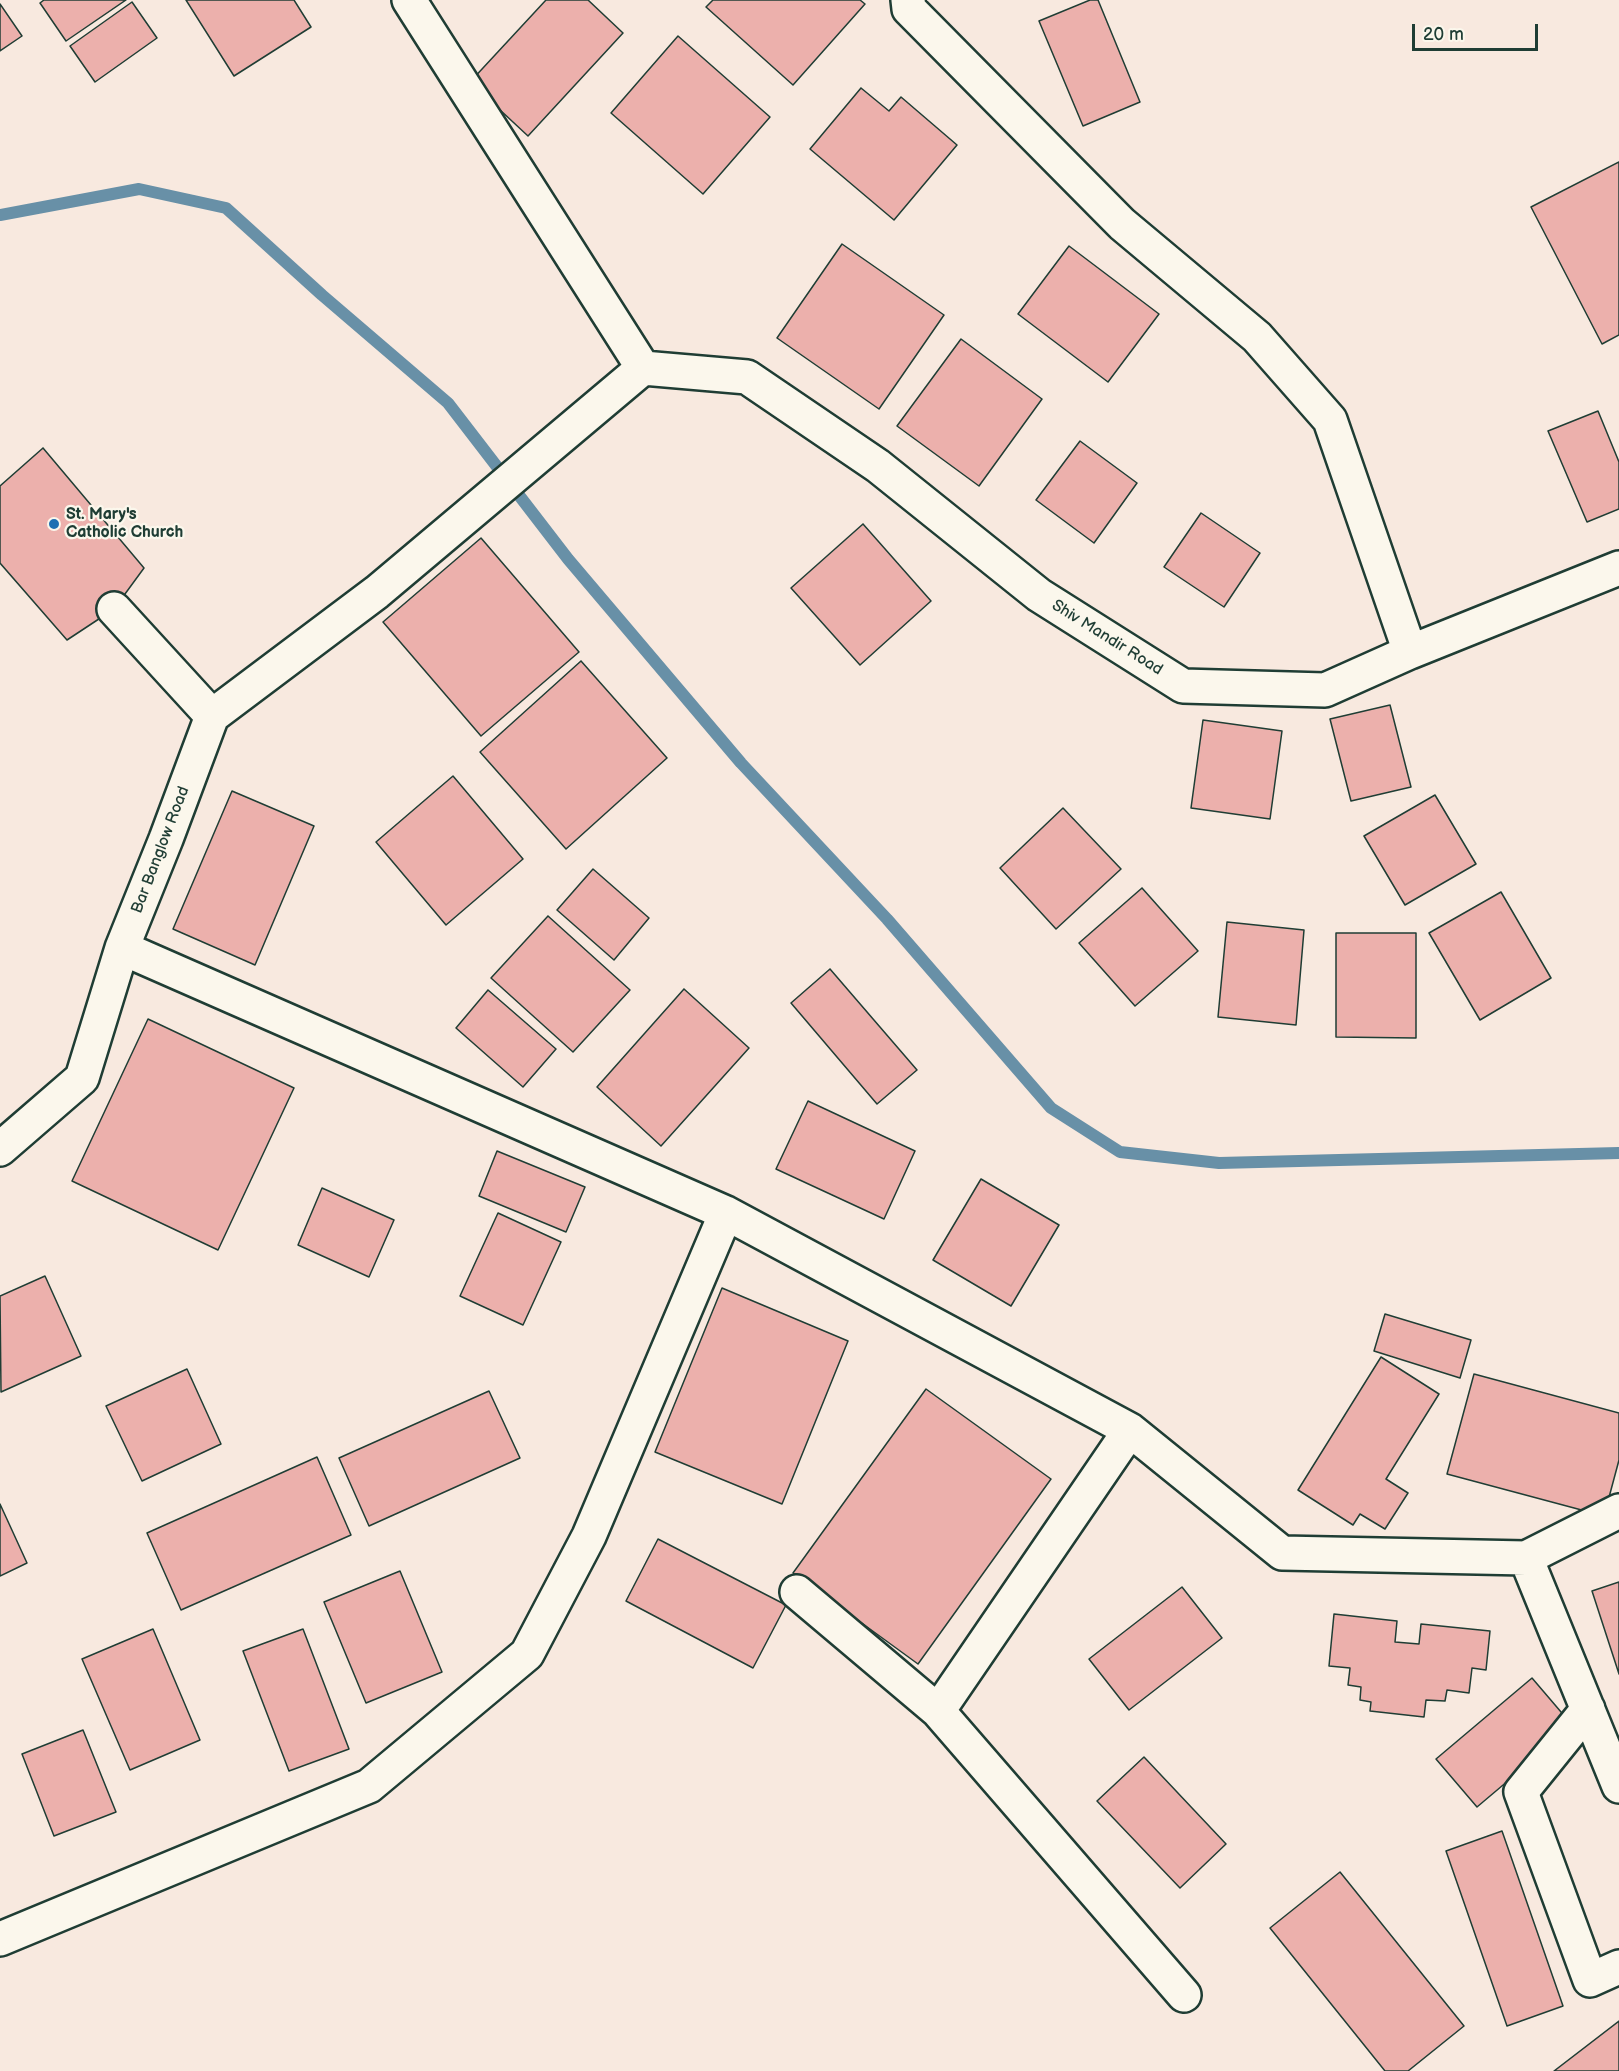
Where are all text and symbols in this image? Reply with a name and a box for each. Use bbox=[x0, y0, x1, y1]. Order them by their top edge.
scale bar bbox=[1415, 12, 1541, 50]
text: 20 m bbox=[1423, 24, 1464, 45]
place label: St. Mary's Catholic Church bbox=[66, 505, 183, 543]
marker: St. Mary's Catholic Church bbox=[47, 517, 61, 531]
street label: Shiv Mandir Road bbox=[1048, 596, 1166, 680]
street label: Bar Banglow Road bbox=[128, 784, 194, 916]

